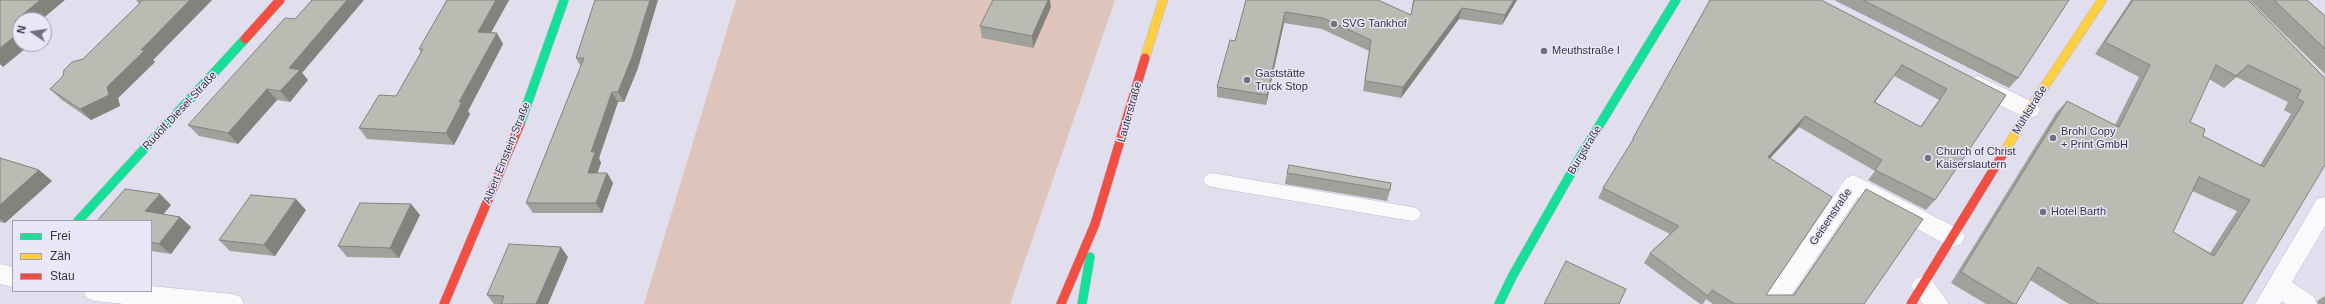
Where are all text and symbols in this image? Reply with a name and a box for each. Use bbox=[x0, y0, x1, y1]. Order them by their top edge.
north arrow bbox=[12, 12, 52, 52]
place label: SVG Tankhof bbox=[1342, 17, 1407, 31]
marker: SVG Tankhof bbox=[1329, 19, 1339, 29]
text: N bbox=[15, 24, 28, 35]
place label: Meuthstraße I bbox=[1552, 44, 1620, 58]
marker: Meuthstraße I bbox=[1539, 46, 1549, 56]
place label: Gaststätte Truck Stop bbox=[1255, 67, 1308, 93]
street label: Rudolf-Diesel-Straße bbox=[140, 69, 220, 153]
marker: Gaststätte Truck Stop bbox=[1242, 75, 1252, 85]
street label: Lauterstraße bbox=[1115, 80, 1145, 144]
street label: Mühlstraße bbox=[2010, 83, 2050, 137]
street label: Albert-Einstein-Straße bbox=[481, 100, 533, 206]
street label: Burgstraße bbox=[1565, 123, 1605, 177]
place label: Brohl Copy + Print GmbH bbox=[2061, 125, 2128, 151]
marker: Brohl Copy + Print GmbH bbox=[2048, 133, 2058, 143]
place label: Church of Christ Kaiserslautern bbox=[1936, 145, 2015, 171]
marker: Church of Christ Kaiserslautern bbox=[1923, 153, 1933, 163]
street label: Geisenstraße bbox=[1807, 186, 1855, 248]
place label: Hotel Barth bbox=[2051, 205, 2106, 219]
marker: Hotel Barth bbox=[2038, 207, 2048, 217]
legend bbox=[12, 220, 152, 292]
text: Frei bbox=[50, 229, 71, 243]
text: Zäh bbox=[50, 249, 71, 263]
text: Stau bbox=[50, 269, 75, 283]

